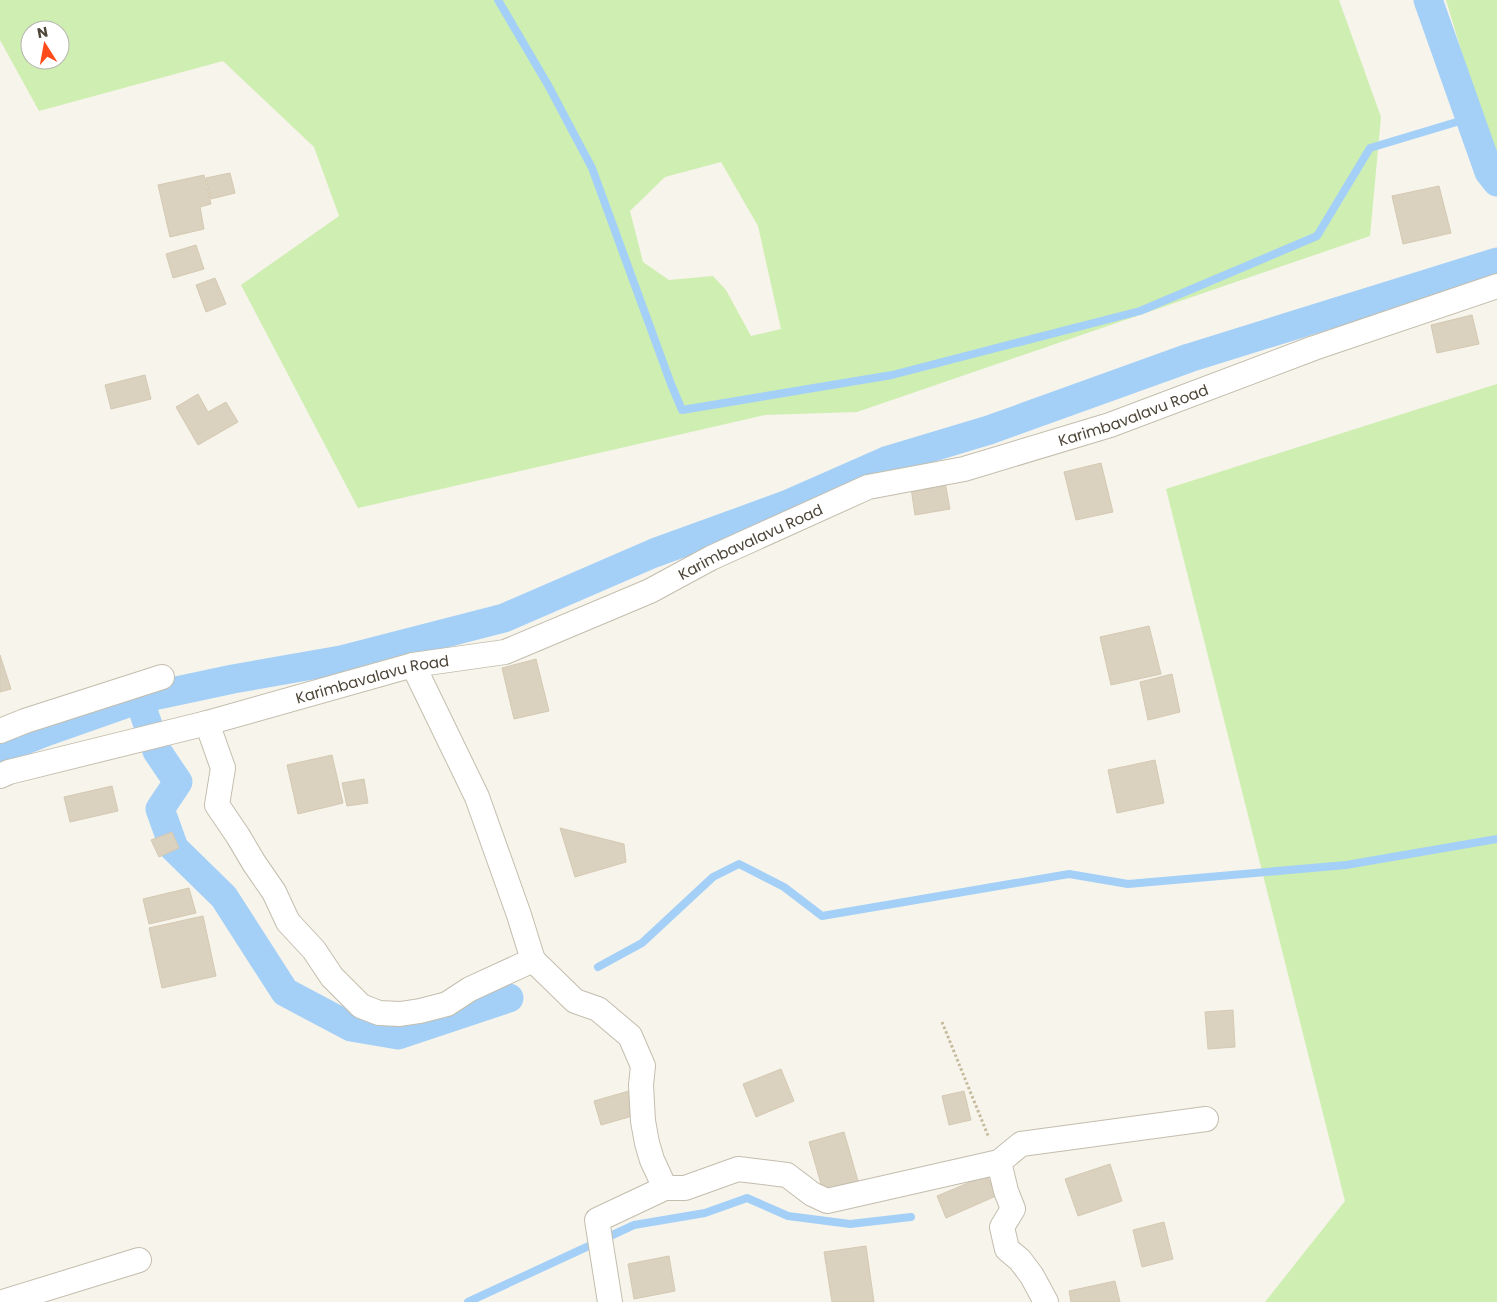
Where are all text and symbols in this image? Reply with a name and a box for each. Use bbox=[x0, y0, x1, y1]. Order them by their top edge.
north arrow bbox=[20, 20, 70, 70]
text: N bbox=[35, 21, 50, 43]
street label: Karimbavalavu Road bbox=[1056, 378, 1211, 451]
street label: Karimbavalavu Road bbox=[674, 498, 826, 584]
street label: Karimbavalavu Road bbox=[293, 650, 450, 708]

